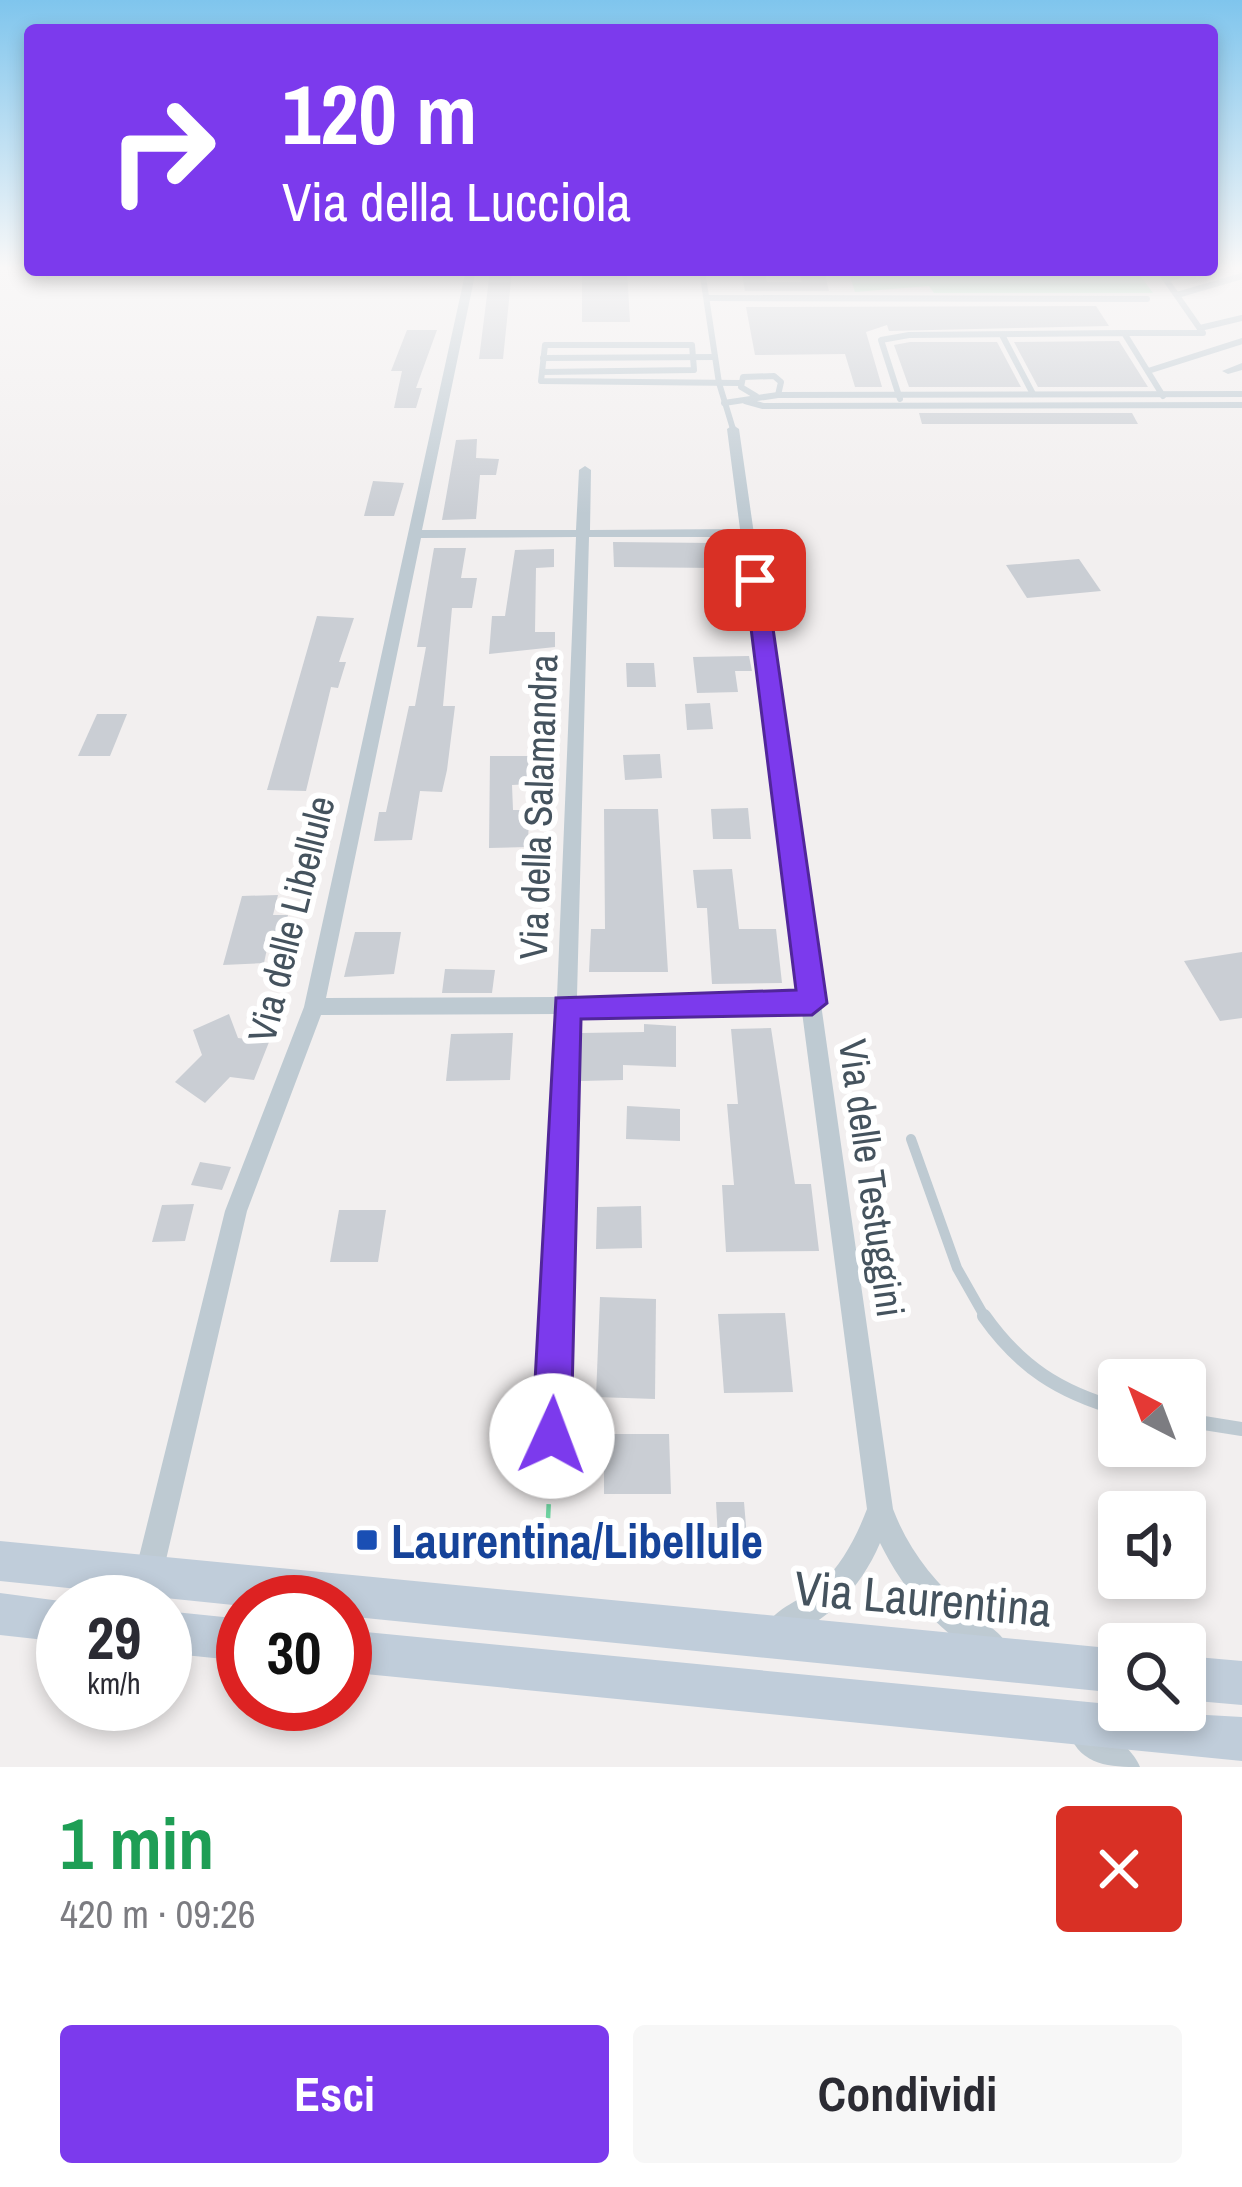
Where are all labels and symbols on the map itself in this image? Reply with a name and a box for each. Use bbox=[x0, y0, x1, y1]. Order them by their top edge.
pin bbox=[704, 529, 806, 631]
street label: Via della Salamandra bbox=[507, 653, 569, 960]
street label: Via delle Libellule bbox=[235, 790, 347, 1048]
street label: Via delle Testuggini bbox=[827, 1036, 917, 1320]
north arrow bbox=[1098, 1359, 1206, 1467]
position arrow bbox=[489, 1373, 615, 1499]
place label: Laurentina/Libellule bbox=[391, 1508, 763, 1573]
marker: Laurentina/Libellule bbox=[354, 1527, 380, 1553]
street label: Via Laurentina bbox=[792, 1554, 1054, 1642]
speed limit sign: 30 bbox=[216, 1575, 372, 1731]

